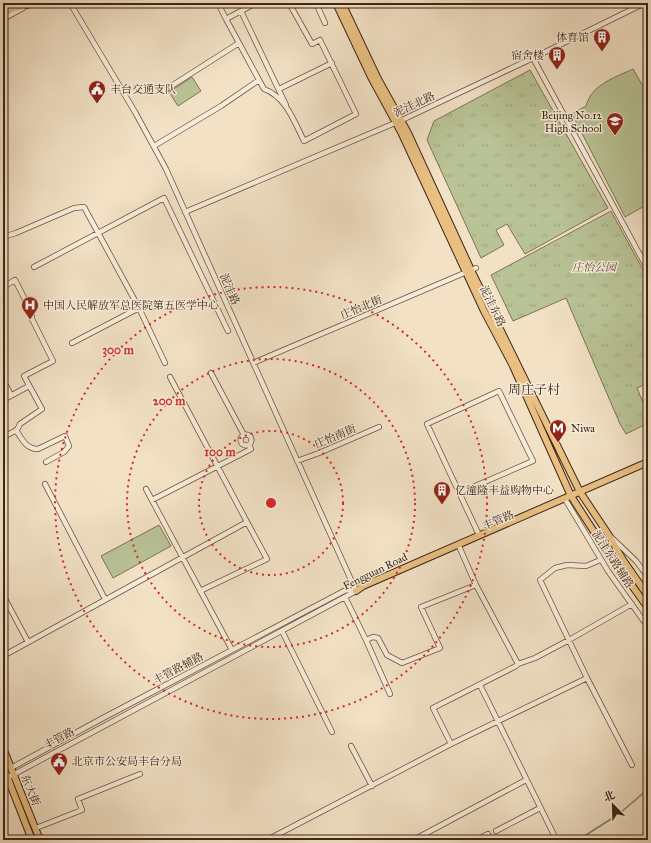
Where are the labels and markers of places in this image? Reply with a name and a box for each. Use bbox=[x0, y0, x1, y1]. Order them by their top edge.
building icon: 体育馆 bbox=[592, 27, 612, 52]
place label: 体育馆 bbox=[556, 31, 589, 44]
building icon: 宿舍楼 bbox=[547, 45, 567, 70]
place label: 宿舍楼 bbox=[511, 49, 544, 62]
public building icon: 丰台交通支队 bbox=[87, 79, 107, 104]
place label: 丰台交通支队 bbox=[110, 83, 176, 96]
place label: Beijing No.12 High School bbox=[541, 109, 603, 135]
school or university icon: Beijing No.12 High School bbox=[605, 111, 625, 136]
hospital icon: 中国人民解放军总医院第五医学中心 bbox=[20, 295, 40, 320]
place label: 中国人民解放军总医院第五医学中心 bbox=[43, 299, 219, 312]
metro station icon: Niwa bbox=[548, 418, 568, 443]
place label: Niwa bbox=[571, 422, 595, 435]
building icon: 亿潼隆丰益购物中心 bbox=[432, 480, 452, 505]
place label: 亿潼隆丰益购物中心 bbox=[455, 484, 554, 497]
centre of rings bbox=[264, 496, 278, 510]
public building icon: 北京市公安局丰台分局 bbox=[49, 751, 69, 776]
place label: 北京市公安局丰台分局 bbox=[72, 755, 182, 768]

